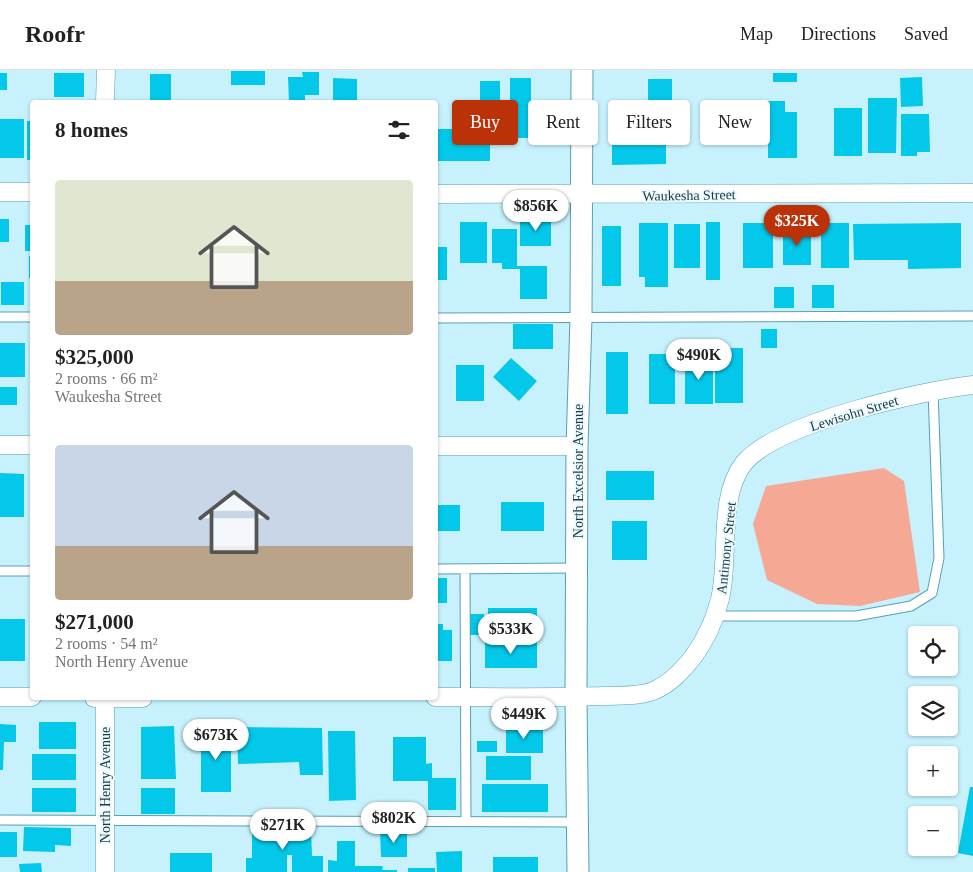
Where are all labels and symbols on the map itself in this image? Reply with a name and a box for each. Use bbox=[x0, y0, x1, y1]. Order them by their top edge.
street label: Waukesha Street bbox=[642, 187, 736, 204]
pin: $856K bbox=[501, 190, 571, 232]
pin: $325K bbox=[762, 204, 832, 247]
pin: $490K bbox=[664, 338, 734, 381]
street label: Lewisohn Street bbox=[808, 393, 900, 434]
street label: North Excelsior Avenue bbox=[571, 404, 586, 538]
street label: Antimony Street bbox=[714, 501, 739, 595]
pin: $533K bbox=[476, 612, 546, 655]
pin: $449K bbox=[489, 698, 559, 740]
pin: $673K bbox=[181, 718, 251, 761]
street label: North Henry Avenue bbox=[98, 727, 113, 843]
pin: $802K bbox=[359, 802, 429, 844]
pin: $271K bbox=[248, 808, 318, 851]

